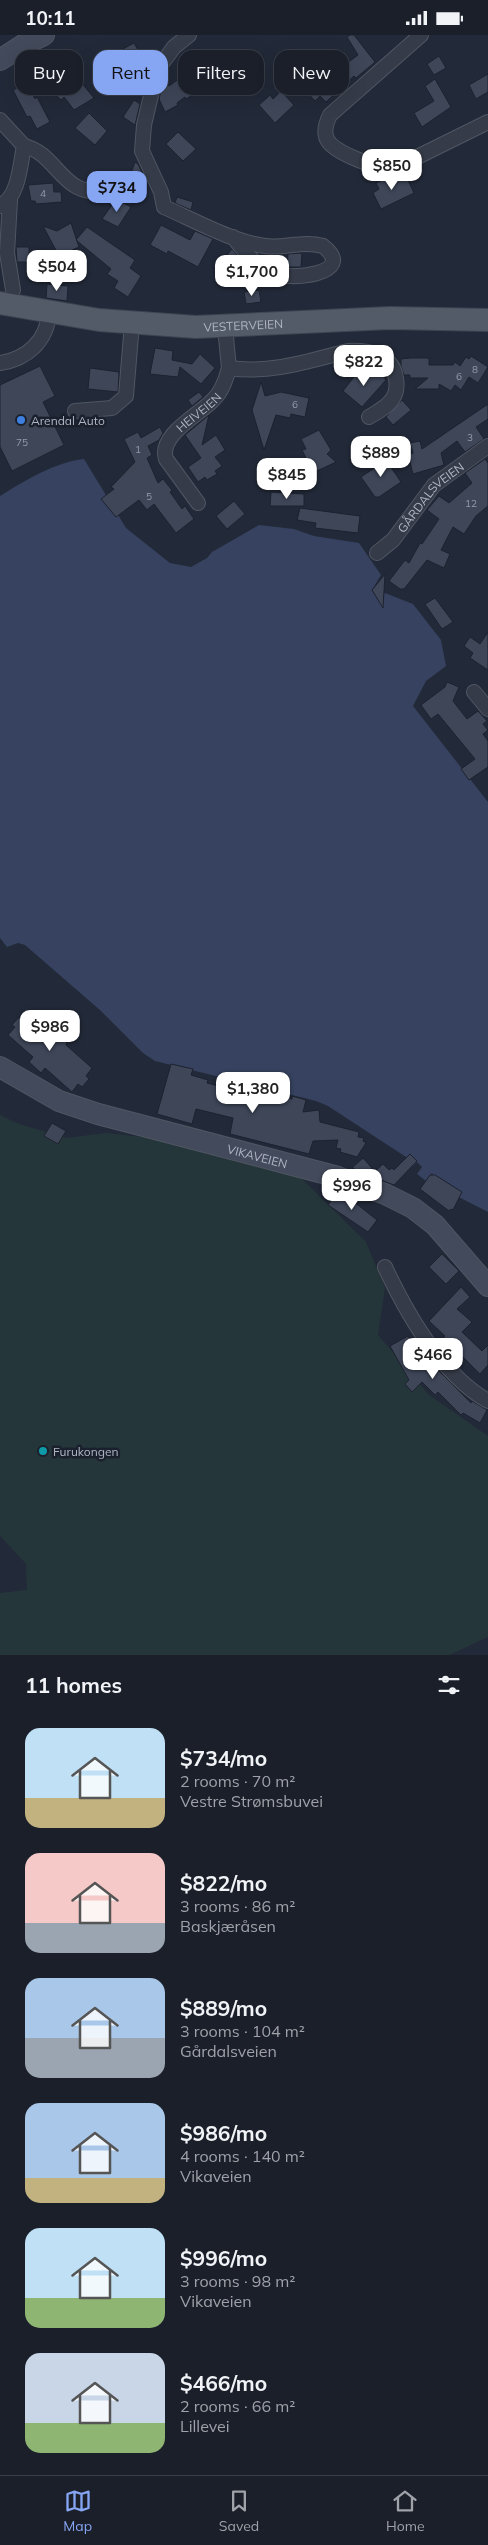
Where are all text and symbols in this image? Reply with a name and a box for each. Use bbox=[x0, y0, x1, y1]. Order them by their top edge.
text: 10:11 bbox=[25, 6, 75, 30]
chip: Buy bbox=[15, 50, 83, 95]
chip: Rent bbox=[93, 50, 168, 95]
chip: Filters bbox=[178, 50, 264, 95]
chip: New bbox=[274, 50, 349, 95]
pin: $850 bbox=[362, 149, 422, 191]
text: $850 bbox=[373, 155, 411, 175]
pin: $734 bbox=[87, 171, 147, 213]
text: $734 bbox=[98, 177, 136, 197]
house number: 4 bbox=[40, 187, 46, 200]
pin: $504 bbox=[27, 249, 87, 292]
pin: $1,700 bbox=[211, 255, 293, 297]
text: $504 bbox=[38, 256, 76, 276]
text: $1,700 bbox=[226, 261, 278, 281]
street label: VESTERVEIEN bbox=[203, 315, 283, 334]
pin: $822 bbox=[334, 345, 394, 387]
text: $822 bbox=[345, 351, 383, 371]
house number: 8 bbox=[472, 363, 478, 376]
house number: 6 bbox=[456, 370, 462, 383]
street label: HEIVEIEN bbox=[173, 389, 224, 435]
house number: 6 bbox=[292, 398, 298, 411]
place label: Arendal Auto bbox=[31, 413, 105, 428]
marker: Arendal Auto bbox=[15, 414, 27, 426]
house number: 3 bbox=[467, 431, 473, 444]
pin: $889 bbox=[351, 435, 411, 478]
house number: 75 bbox=[16, 436, 28, 449]
text: $889 bbox=[362, 442, 400, 462]
house number: 1 bbox=[135, 443, 141, 456]
pin: $845 bbox=[257, 457, 317, 500]
street label: GÅRDALSVEIEN bbox=[394, 459, 467, 535]
text: $845 bbox=[268, 464, 306, 484]
house number: 5 bbox=[146, 490, 152, 503]
house number: 12 bbox=[465, 497, 477, 510]
pin: $986 bbox=[20, 1009, 80, 1052]
text: $986 bbox=[31, 1016, 69, 1036]
pin: $1,380 bbox=[212, 1071, 294, 1114]
text: $1,380 bbox=[227, 1078, 279, 1098]
street label: VIKAVEIEN bbox=[226, 1141, 289, 1171]
pin: $996 bbox=[322, 1169, 382, 1211]
text: $996 bbox=[333, 1175, 371, 1195]
pin: $466 bbox=[403, 1337, 463, 1380]
text: $466 bbox=[414, 1344, 452, 1364]
place label: Furukongen bbox=[53, 1444, 119, 1459]
marker: Furukongen bbox=[37, 1445, 49, 1457]
icon: filters bbox=[435, 1671, 463, 1699]
text: 11 homes bbox=[25, 1672, 122, 1698]
text: $734/mo bbox=[180, 1745, 267, 1771]
icon: home bbox=[65, 1748, 125, 1808]
text: 2 rooms · 70 m² bbox=[180, 1771, 295, 1791]
text: Vestre Strømsbuvei bbox=[180, 1791, 323, 1811]
text: $822/mo bbox=[180, 1870, 267, 1896]
icon: home bbox=[65, 1873, 125, 1933]
text: 3 rooms · 86 m² bbox=[180, 1896, 295, 1916]
text: Baskjæråsen bbox=[180, 1916, 276, 1936]
text: $889/mo bbox=[180, 1995, 267, 2021]
icon: home bbox=[65, 1998, 125, 2058]
text: 3 rooms · 104 m² bbox=[180, 2021, 305, 2041]
text: Gårdalsveien bbox=[180, 2041, 277, 2061]
text: $986/mo bbox=[180, 2120, 267, 2146]
icon: home bbox=[65, 2123, 125, 2183]
text: 4 rooms · 140 m² bbox=[180, 2146, 305, 2166]
text: Vikaveien bbox=[180, 2166, 252, 2186]
text: $996/mo bbox=[180, 2245, 267, 2271]
icon: home bbox=[65, 2248, 125, 2308]
text: 3 rooms · 98 m² bbox=[180, 2271, 295, 2291]
text: Vikaveien bbox=[180, 2291, 252, 2311]
text: $466/mo bbox=[180, 2370, 267, 2396]
icon: home bbox=[65, 2373, 125, 2433]
text: 2 rooms · 66 m² bbox=[180, 2396, 295, 2416]
text: Lillevei bbox=[180, 2416, 230, 2436]
tab: Map bbox=[63, 2487, 92, 2535]
tab: Saved bbox=[219, 2487, 259, 2535]
tab: Home bbox=[386, 2487, 425, 2535]

